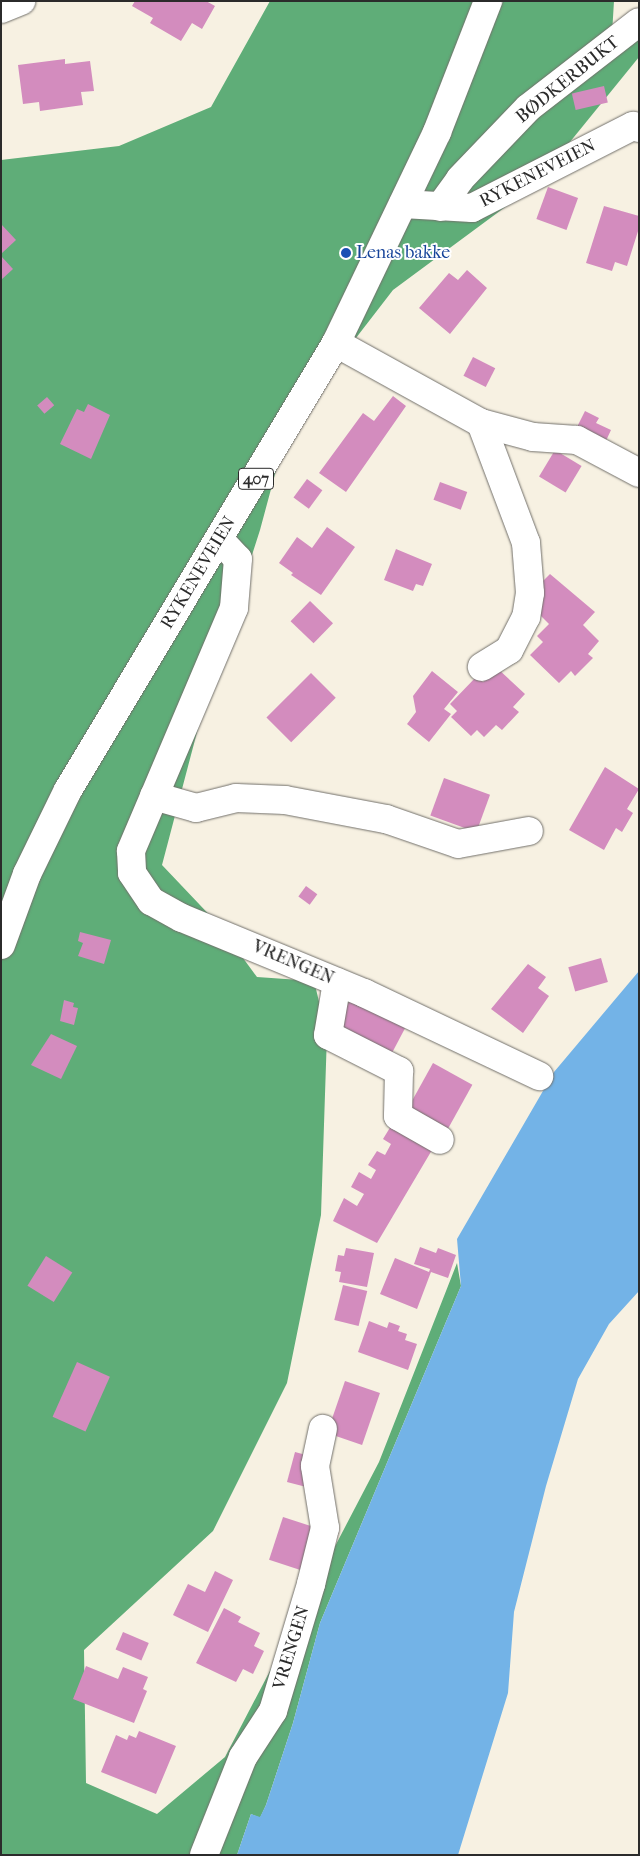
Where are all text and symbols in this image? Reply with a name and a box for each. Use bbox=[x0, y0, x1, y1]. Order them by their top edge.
street label: BØDKERBUKT bbox=[512, 32, 624, 128]
street label: RYKENEVEIEN bbox=[476, 135, 600, 213]
place label: Lenas bakke bbox=[356, 242, 450, 264]
marker: Lenas bakke bbox=[340, 247, 352, 259]
road number: 407 bbox=[237, 466, 275, 492]
street label: RYKENEVEIEN bbox=[157, 513, 241, 633]
street label: VRENGEN bbox=[249, 936, 337, 990]
street label: VRENGEN bbox=[269, 1603, 315, 1693]

